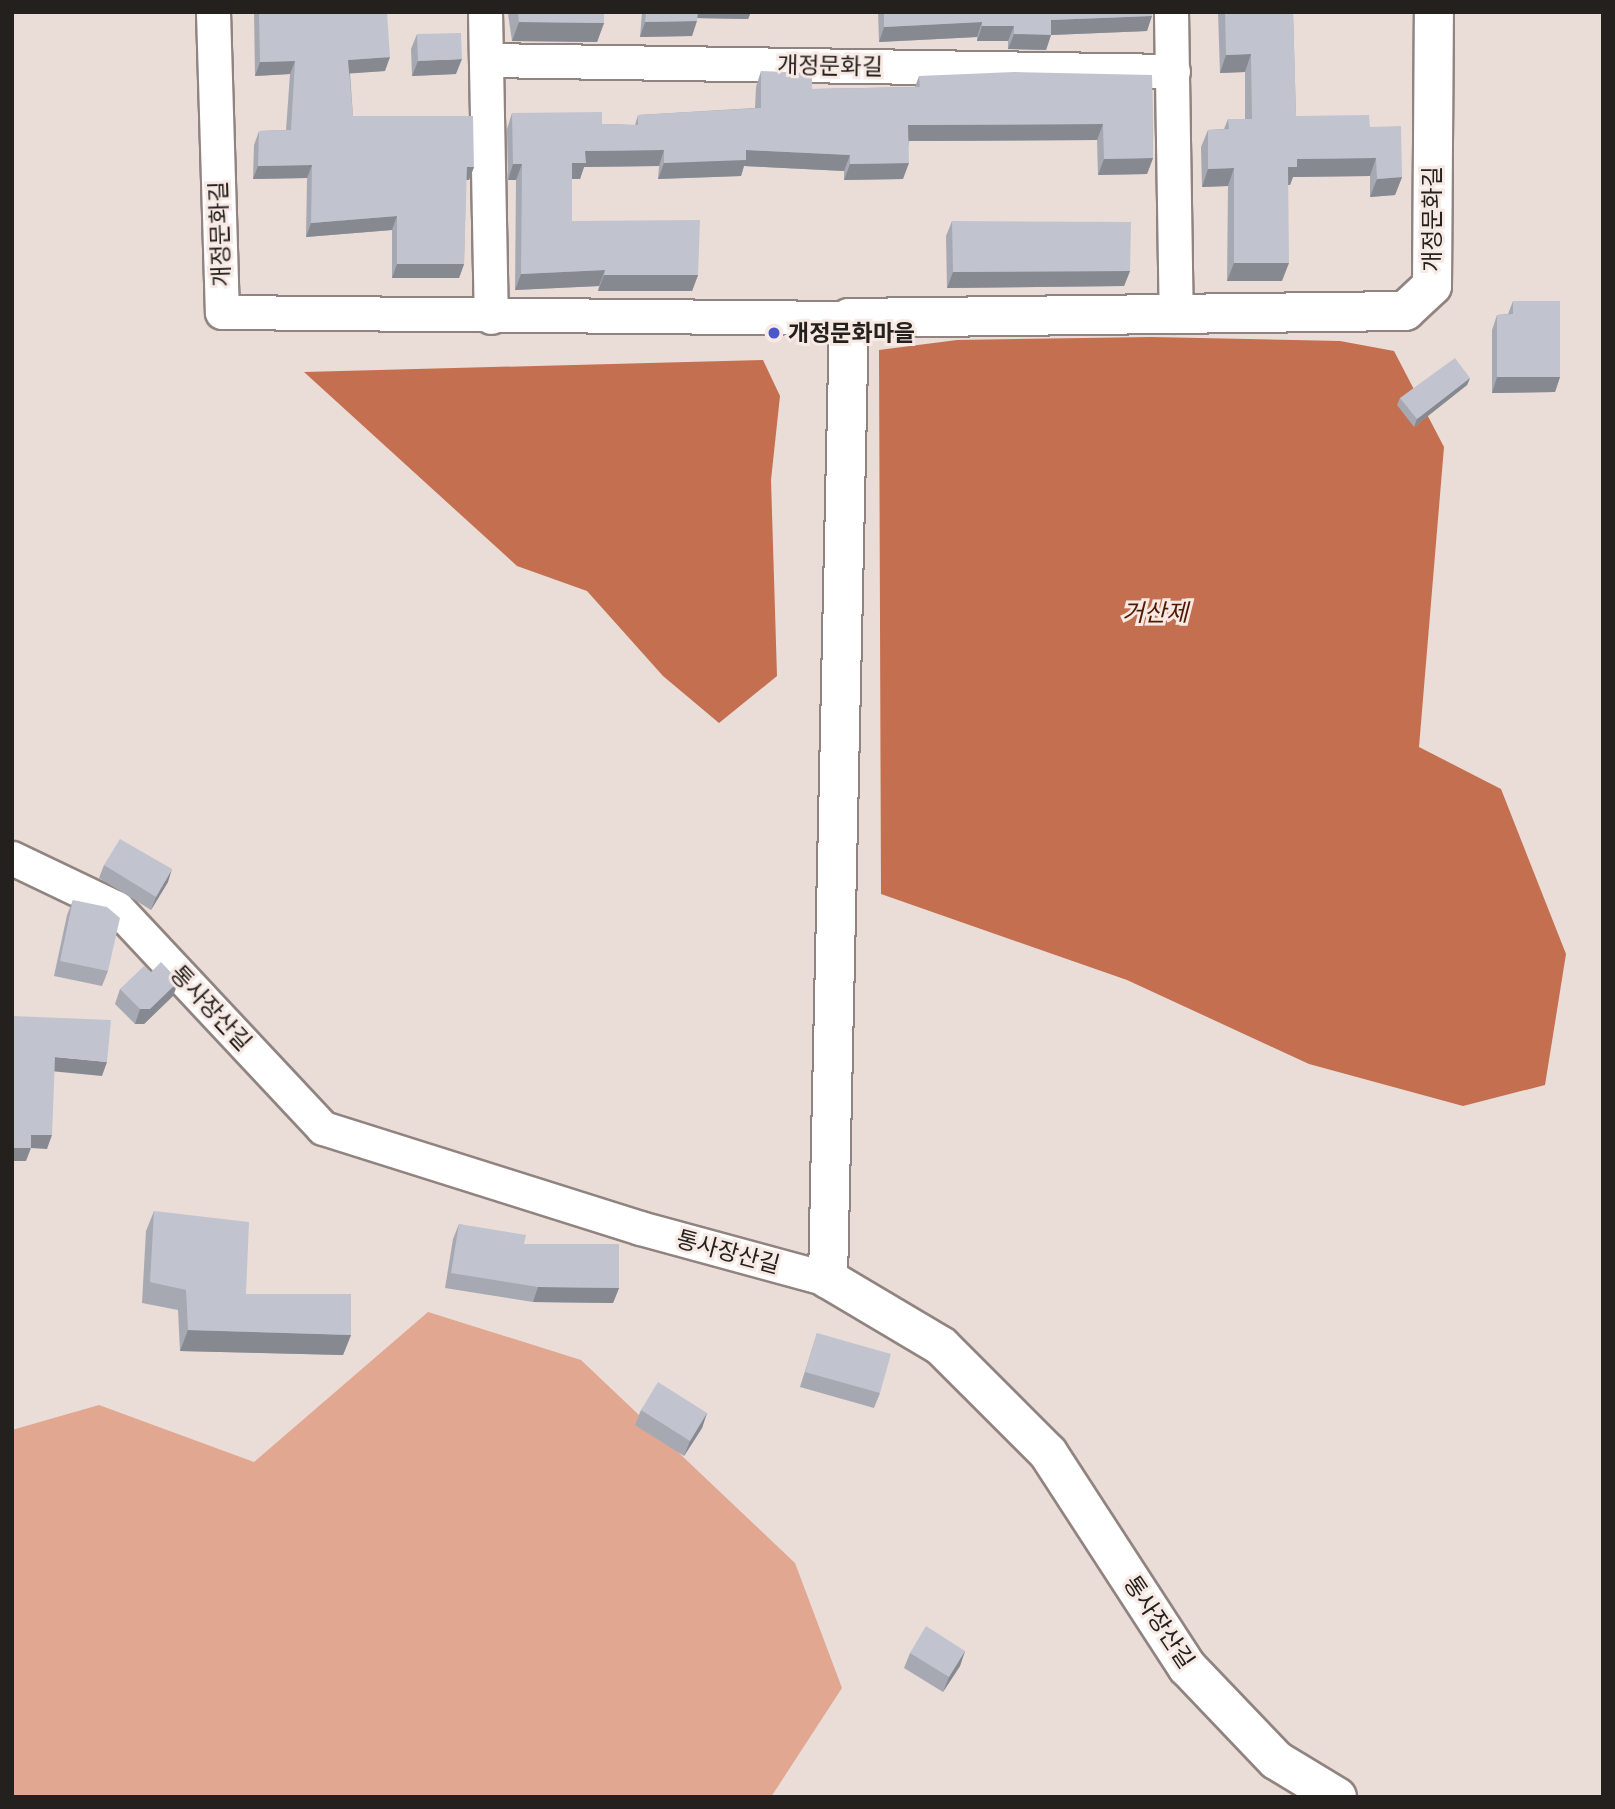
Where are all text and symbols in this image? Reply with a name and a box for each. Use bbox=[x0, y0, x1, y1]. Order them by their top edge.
street label: 개정문화길 bbox=[777, 51, 883, 81]
street label: 개정문화길 bbox=[1418, 166, 1446, 272]
street label: 개정문화길 bbox=[204, 181, 236, 287]
place label: 개정문화마을 bbox=[788, 319, 915, 347]
marker: 개정문화마을 bbox=[766, 325, 782, 341]
water label: 거산제 bbox=[1122, 599, 1188, 627]
street label: 통사장산길 bbox=[165, 960, 257, 1056]
street label: 통사장산길 bbox=[673, 1225, 783, 1279]
street label: 통사장산길 bbox=[1118, 1570, 1200, 1674]

